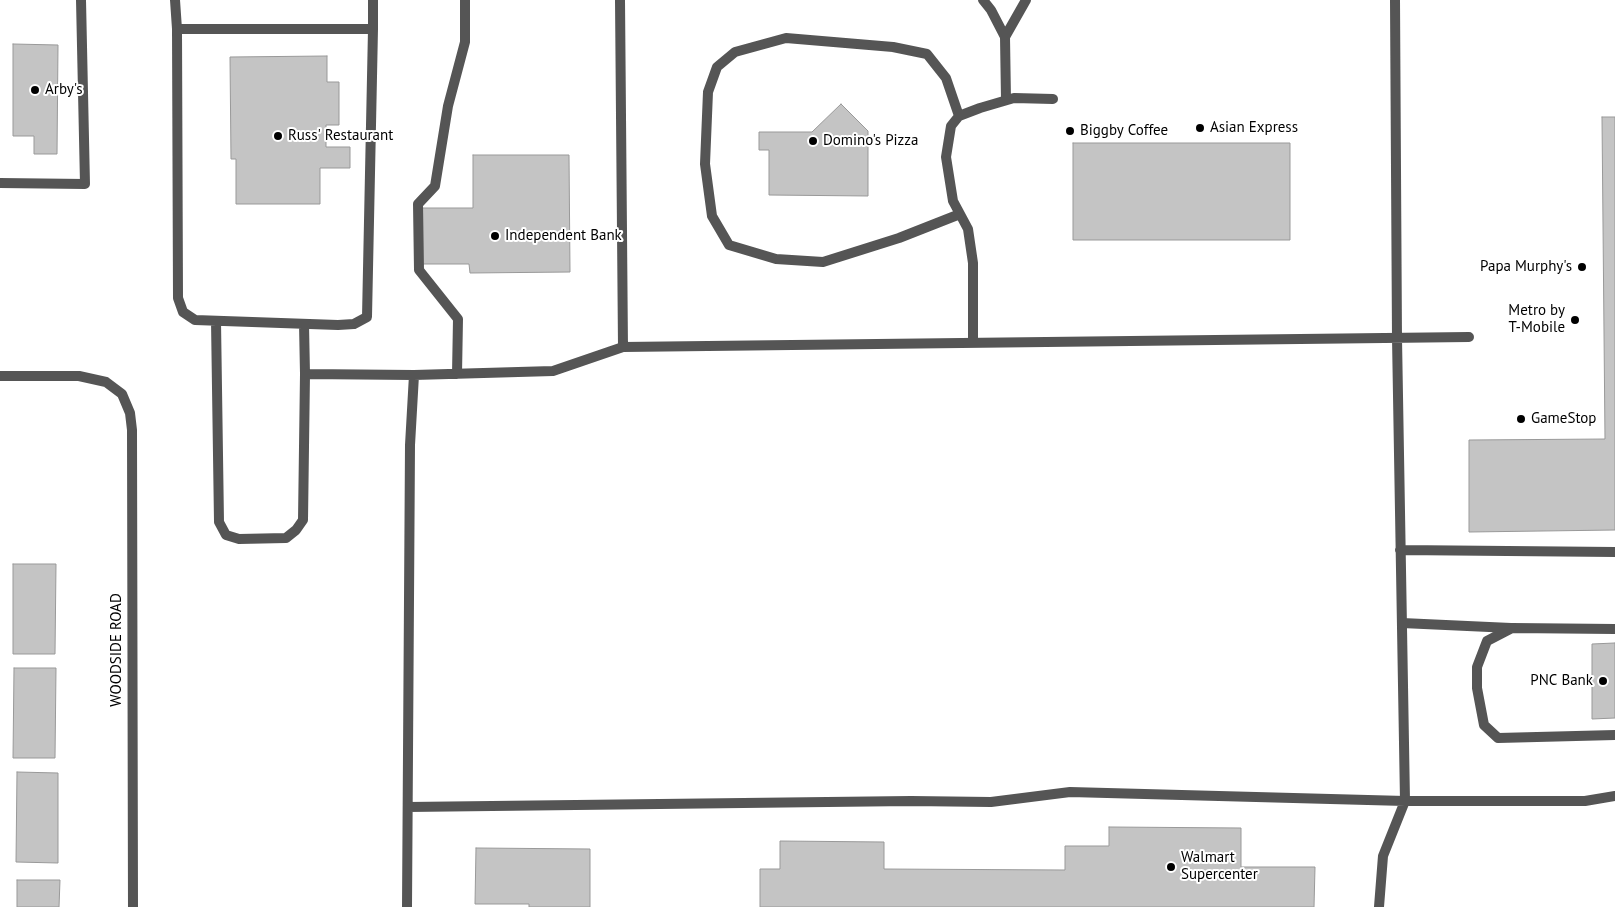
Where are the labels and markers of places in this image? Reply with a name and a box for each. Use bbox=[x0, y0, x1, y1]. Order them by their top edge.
place label: Arby's bbox=[45, 81, 82, 99]
marker: Arby's bbox=[29, 84, 41, 96]
place label: Asian Express bbox=[1210, 119, 1298, 137]
place label: Biggby Coffee bbox=[1080, 122, 1168, 140]
marker: Asian Express bbox=[1194, 122, 1206, 134]
marker: Biggby Coffee bbox=[1064, 125, 1076, 137]
place label: Russ' Restaurant bbox=[288, 127, 393, 145]
marker: Russ' Restaurant bbox=[272, 130, 284, 142]
place label: Domino's Pizza bbox=[823, 132, 918, 150]
marker: Domino's Pizza bbox=[807, 135, 819, 147]
place label: Independent Bank bbox=[505, 227, 622, 245]
marker: Independent Bank bbox=[489, 230, 501, 242]
place label: Papa Murphy's bbox=[1480, 258, 1572, 276]
marker: Papa Murphy's bbox=[1576, 261, 1588, 273]
place label: Metro by T-Mobile bbox=[1508, 302, 1565, 337]
marker: Metro by T-Mobile bbox=[1569, 314, 1581, 326]
place label: GameStop bbox=[1531, 410, 1596, 428]
marker: GameStop bbox=[1515, 413, 1527, 425]
place label: PNC Bank bbox=[1530, 672, 1593, 690]
marker: PNC Bank bbox=[1597, 675, 1609, 687]
place label: Walmart Supercenter bbox=[1181, 849, 1258, 884]
marker: Walmart Supercenter bbox=[1165, 861, 1177, 873]

